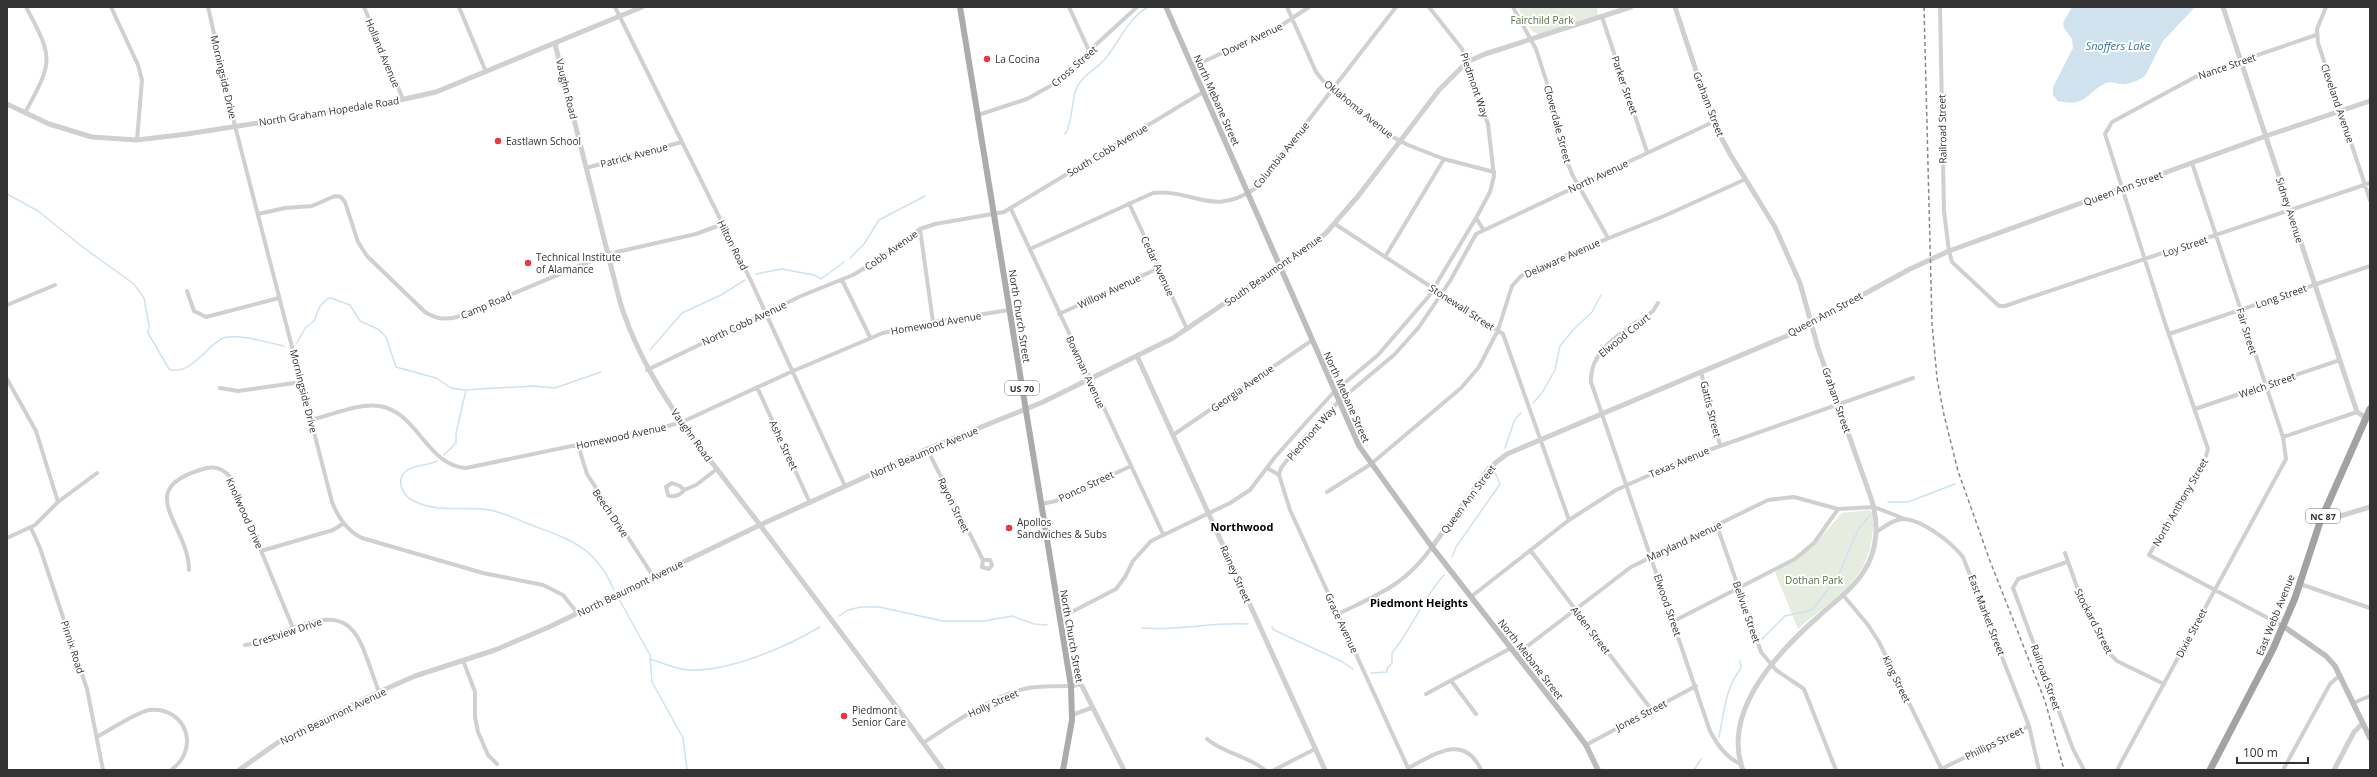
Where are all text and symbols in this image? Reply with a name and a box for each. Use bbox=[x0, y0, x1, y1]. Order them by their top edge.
park label: Fairchild Park bbox=[1511, 13, 1574, 27]
street label: Holland Avenue bbox=[362, 16, 404, 90]
street label: Dover Avenue bbox=[1219, 19, 1285, 59]
street label: Morningside Drive bbox=[208, 34, 241, 121]
water label: Snoffers Lake bbox=[2086, 38, 2151, 53]
street label: Cross Street bbox=[1048, 42, 1100, 90]
street label: Nance Street bbox=[2196, 49, 2258, 82]
street label: Piedmont Way bbox=[1457, 51, 1493, 120]
place label: La Cocina bbox=[995, 52, 1040, 66]
street label: North Mebane Street bbox=[1191, 52, 1244, 148]
marker: La Cocina bbox=[982, 54, 992, 64]
street label: Parker Street bbox=[1608, 54, 1642, 117]
street label: Vaughn Road bbox=[553, 57, 581, 121]
street label: Cleveland Avenue bbox=[2318, 62, 2358, 145]
street label: Graham Street bbox=[1690, 70, 1728, 139]
street label: Oklahoma Avenue bbox=[1321, 77, 1397, 142]
street label: Cloverdale Street bbox=[1541, 84, 1575, 165]
street label: North Graham Hopedale Road bbox=[258, 93, 400, 129]
street label: Railroad Street bbox=[1934, 94, 1950, 164]
street label: Columbia Avenue bbox=[1250, 118, 1312, 191]
street label: South Cobb Avenue bbox=[1064, 120, 1150, 180]
place label: Eastlawn School bbox=[506, 134, 581, 148]
marker: Eastlawn School bbox=[493, 136, 503, 146]
street label: Patrick Avenue bbox=[599, 139, 670, 171]
street label: North Avenue bbox=[1566, 156, 1631, 196]
street label: Queen Ann Street bbox=[2082, 167, 2165, 209]
street label: Sidney Avenue bbox=[2273, 175, 2307, 245]
street label: Hilton Road bbox=[714, 217, 752, 273]
street label: Cobb Avenue bbox=[862, 226, 921, 274]
street label: South Beaumont Avenue bbox=[1221, 231, 1325, 309]
street label: Loy Street bbox=[2161, 232, 2210, 260]
street label: Cedar Avenue bbox=[1138, 234, 1178, 299]
street label: Delaware Avenue bbox=[1522, 235, 1602, 281]
place label: Technical Institute of Alamance bbox=[536, 250, 621, 276]
marker: Technical Institute of Alamance bbox=[523, 258, 533, 268]
street label: North Church Street bbox=[1006, 268, 1034, 364]
street label: Willow Avenue bbox=[1075, 270, 1143, 312]
street label: Stonewall Street bbox=[1426, 281, 1498, 334]
street label: Long Street bbox=[2254, 281, 2309, 311]
street label: Camp Road bbox=[459, 288, 513, 322]
street label: Queen Ann Street bbox=[1785, 288, 1865, 340]
street label: North Cobb Avenue bbox=[699, 297, 789, 349]
street label: Fair Street bbox=[2233, 306, 2261, 356]
street label: Homewood Avenue bbox=[890, 308, 983, 338]
street label: Elwood Court bbox=[1595, 310, 1653, 360]
street label: Bowman Avenue bbox=[1063, 333, 1109, 411]
street label: Morningside Drive bbox=[287, 348, 321, 435]
street label: North Mebane Street bbox=[1321, 349, 1374, 445]
street label: Georgia Avenue bbox=[1208, 361, 1277, 415]
street label: Graham Street bbox=[1819, 365, 1855, 435]
street label: Welch Street bbox=[2237, 369, 2297, 401]
street label: Gattis Street bbox=[1697, 379, 1725, 439]
road number: US 70 bbox=[1005, 381, 1039, 395]
street label: Piedmont Way bbox=[1284, 402, 1339, 463]
street label: Vaughn Road bbox=[668, 406, 716, 464]
street label: Ashe Street bbox=[766, 418, 802, 473]
street label: Homewood Avenue bbox=[575, 420, 668, 452]
street label: North Beaumont Avenue bbox=[868, 423, 981, 481]
street label: Texas Avenue bbox=[1647, 443, 1712, 481]
street label: North Anthony Street bbox=[2149, 455, 2211, 549]
street label: Queen Ann Street bbox=[1437, 461, 1499, 536]
street label: Ponco Street bbox=[1056, 467, 1116, 505]
street label: Knollwood Drive bbox=[223, 475, 267, 551]
street label: Rayon Street bbox=[935, 475, 974, 535]
street label: Beech Drive bbox=[590, 486, 633, 540]
road number: NC 87 bbox=[2306, 509, 2340, 523]
place label: Apollos Sandwiches & Subs bbox=[1017, 515, 1107, 541]
street label: Maryland Avenue bbox=[1644, 517, 1724, 565]
district label: Northwood bbox=[1211, 519, 1273, 534]
marker: Apollos Sandwiches & Subs bbox=[1004, 523, 1014, 533]
street label: Rainey Street bbox=[1217, 543, 1255, 605]
street label: North Beaumont Avenue bbox=[575, 556, 686, 620]
street label: Elwood Street bbox=[1651, 572, 1685, 638]
street label: East Webb Avenue bbox=[2252, 572, 2298, 658]
park label: Dothan Park bbox=[1785, 573, 1844, 587]
street label: East Market Street bbox=[1965, 573, 2009, 658]
street label: Bellvue Street bbox=[1730, 579, 1764, 645]
street label: Stockard Street bbox=[2072, 586, 2117, 656]
street label: North Church Street bbox=[1057, 588, 1087, 684]
street label: Grace Avenue bbox=[1322, 591, 1362, 656]
district label: Piedmont Heights bbox=[1370, 595, 1469, 610]
street label: Alden Street bbox=[1568, 603, 1614, 657]
street label: Dixie Street bbox=[2172, 606, 2210, 660]
street label: Crestview Drive bbox=[250, 614, 324, 650]
street label: North Mebane Street bbox=[1495, 616, 1567, 702]
street label: Pinnix Road bbox=[58, 619, 88, 675]
street label: Railroad Street bbox=[2028, 642, 2065, 712]
street label: King Street bbox=[1880, 653, 1915, 705]
street label: North Beaumont Avenue bbox=[278, 684, 389, 748]
street label: Holly Street bbox=[965, 685, 1021, 720]
street label: Jones Street bbox=[1612, 696, 1669, 734]
place label: Piedmont Senior Care bbox=[852, 703, 906, 729]
marker: Piedmont Senior Care bbox=[839, 711, 849, 721]
street label: Phillips Street bbox=[1962, 723, 2026, 763]
scale bar bbox=[2237, 739, 2308, 765]
text: 100 m bbox=[2243, 744, 2278, 761]

